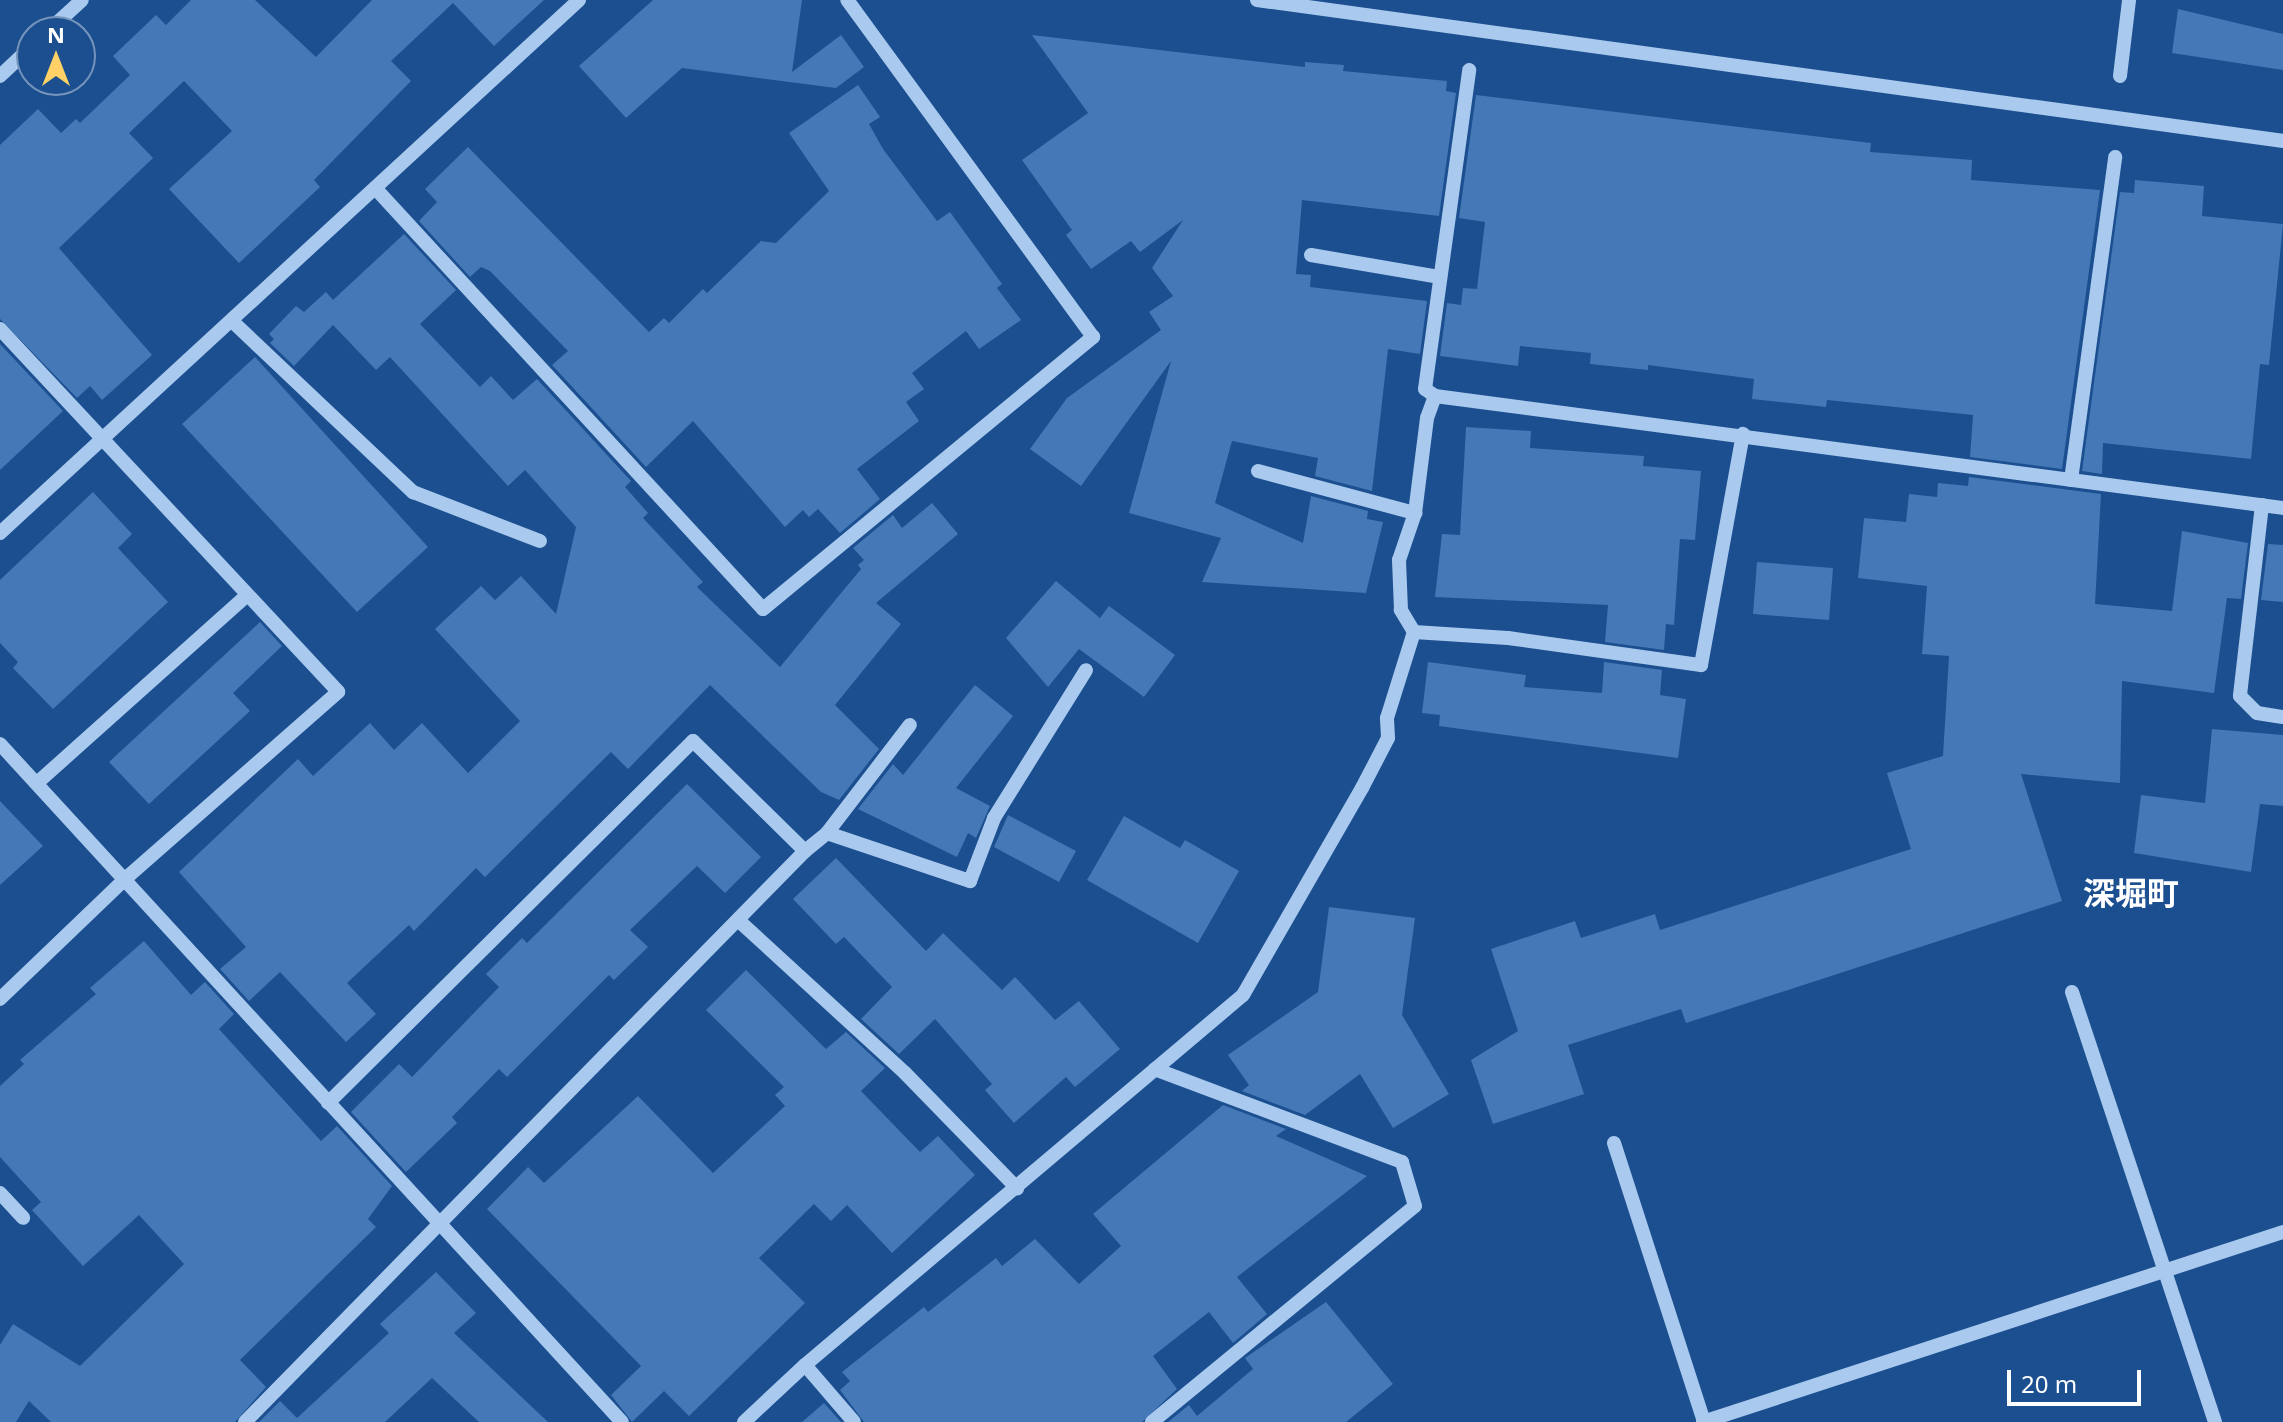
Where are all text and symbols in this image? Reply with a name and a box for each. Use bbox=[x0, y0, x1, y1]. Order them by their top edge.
north arrow bbox=[16, 16, 96, 96]
text: N bbox=[47, 19, 65, 49]
district label: 深堀町 bbox=[2083, 874, 2179, 912]
scale bar bbox=[2011, 1354, 2145, 1404]
text: 20 m bbox=[2021, 1367, 2077, 1400]

